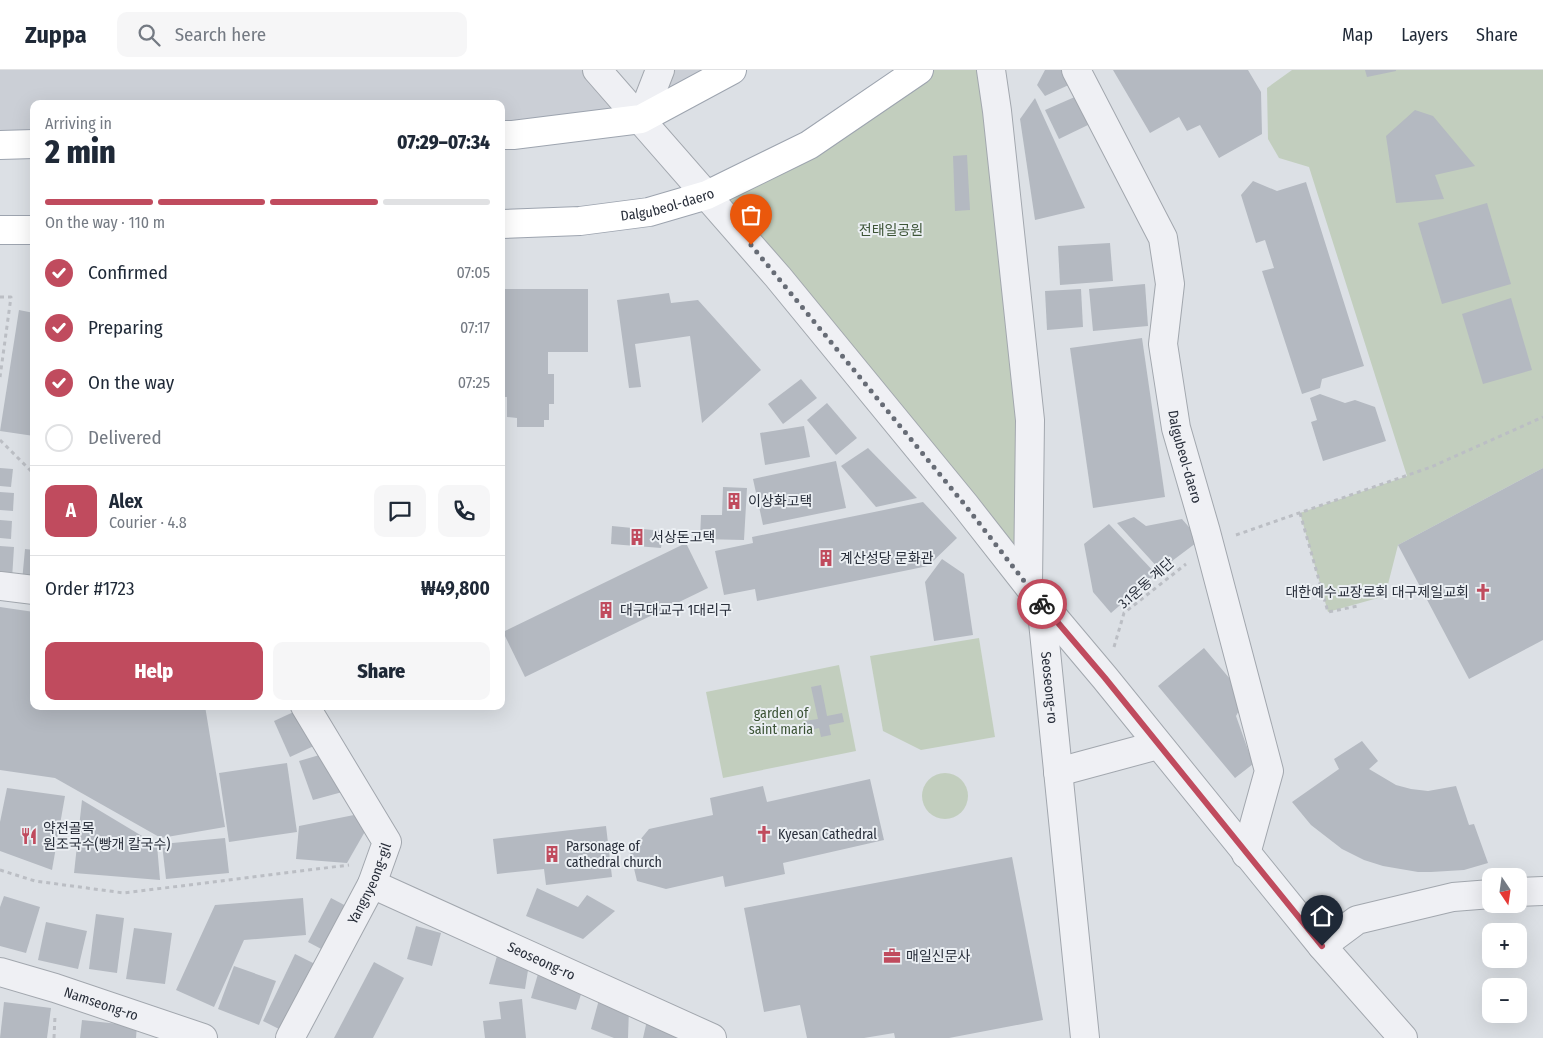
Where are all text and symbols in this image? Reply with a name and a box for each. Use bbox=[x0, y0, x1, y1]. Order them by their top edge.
search box bbox=[117, 12, 467, 57]
text: Zuppa bbox=[25, 21, 87, 49]
icon: search bbox=[135, 21, 163, 49]
text: Search here bbox=[175, 23, 266, 46]
text: Map bbox=[1342, 24, 1373, 46]
text: Layers bbox=[1401, 24, 1448, 46]
text: Share bbox=[1476, 24, 1518, 46]
text: Arriving in bbox=[45, 114, 112, 133]
text: 07:29–07:34 bbox=[397, 131, 490, 154]
text: 2 min bbox=[45, 133, 116, 171]
street label: Dalgubeol-daero bbox=[620, 185, 717, 225]
pin bbox=[730, 194, 772, 245]
icon: bag bbox=[737, 201, 765, 229]
text: On the way · 110 m bbox=[45, 213, 165, 232]
park label: 전태일공원 bbox=[859, 222, 923, 239]
icon: check bbox=[45, 259, 73, 287]
text: Confirmed bbox=[88, 261, 168, 284]
text: 07:05 bbox=[456, 263, 490, 282]
icon: check bbox=[45, 314, 73, 342]
text: Preparing bbox=[88, 316, 163, 339]
text: 07:17 bbox=[460, 318, 490, 337]
icon: check bbox=[45, 369, 73, 397]
text: On the way bbox=[88, 371, 174, 394]
text: 07:25 bbox=[458, 373, 490, 392]
street label: Dalgubeol-daero bbox=[1164, 409, 1205, 505]
text: Delivered bbox=[88, 426, 162, 449]
button: chat bbox=[374, 485, 426, 537]
button: phone bbox=[438, 485, 490, 537]
text: Alex bbox=[109, 490, 143, 513]
building icon: 이상화고택 bbox=[724, 491, 744, 511]
place label: 이상화고택 bbox=[748, 493, 812, 510]
text: A bbox=[66, 499, 76, 522]
text: Courier · 4.8 bbox=[109, 513, 187, 532]
building icon: 서상돈고택 bbox=[627, 527, 647, 547]
place label: 서상돈고택 bbox=[651, 529, 715, 546]
building icon: 계산성당 문화관 bbox=[816, 548, 836, 568]
place label: 계산성당 문화관 bbox=[840, 550, 934, 567]
street label: 3.1운동 계단 bbox=[1115, 555, 1178, 612]
text: Order #1723 bbox=[45, 577, 134, 600]
text: ₩49,800 bbox=[421, 577, 490, 600]
courier bbox=[1017, 579, 1067, 629]
church icon: 대한예수교장로회 대구제일교회 bbox=[1473, 582, 1493, 602]
place label: 대한예수교장로회 대구제일교회 bbox=[1285, 584, 1469, 601]
icon: bike bbox=[1028, 590, 1056, 618]
building icon: 대구대교구 1대리구 bbox=[596, 600, 616, 620]
place label: 대구대교구 1대리구 bbox=[620, 602, 732, 619]
button: Help bbox=[45, 642, 263, 700]
button: Share bbox=[273, 642, 490, 700]
street label: Seoseong-ro bbox=[1037, 651, 1061, 724]
park label: garden of saint maria bbox=[749, 705, 813, 738]
place label: 약전골목 원조국수(빵개 칼국수) bbox=[43, 820, 170, 853]
church icon: Kyesan Cathedral bbox=[754, 824, 774, 844]
restaurant icon: 약전골목 원조국수(빵개 칼국수) bbox=[19, 826, 39, 846]
place label: Kyesan Cathedral bbox=[778, 826, 877, 843]
place label: Parsonage of cathedral church bbox=[566, 838, 662, 871]
street label: Yangnyeong-gil bbox=[344, 840, 395, 927]
building icon: Parsonage of cathedral church bbox=[542, 844, 562, 864]
north arrow bbox=[1482, 868, 1528, 912]
map controls bbox=[1482, 868, 1527, 1023]
pin bbox=[1301, 895, 1343, 946]
icon: home bbox=[1308, 902, 1336, 930]
button: + bbox=[1482, 923, 1527, 968]
street label: Seoseong-ro bbox=[505, 939, 578, 984]
office icon: 매일신문사 bbox=[882, 946, 902, 966]
place label: 매일신문사 bbox=[906, 948, 971, 965]
button: − bbox=[1482, 978, 1527, 1023]
street label: Namseong-ro bbox=[62, 984, 140, 1024]

